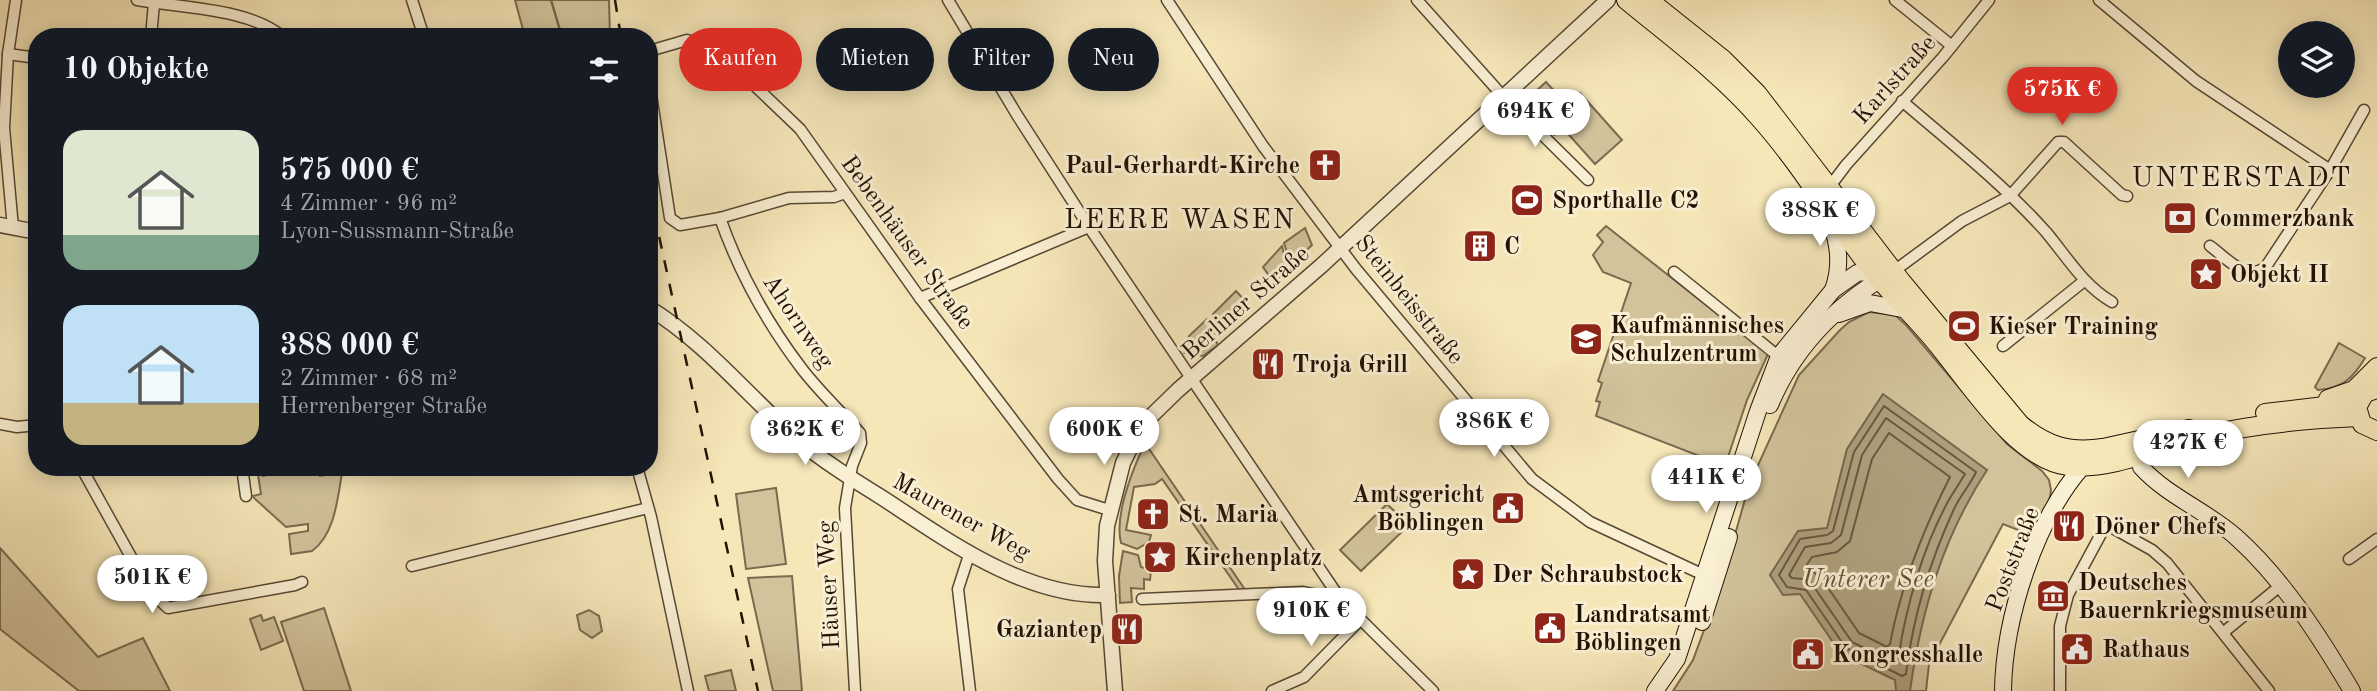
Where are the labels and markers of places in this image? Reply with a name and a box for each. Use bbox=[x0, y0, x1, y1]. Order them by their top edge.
pin: 575K € bbox=[2005, 68, 2119, 127]
pin: 694K € bbox=[1478, 90, 1592, 149]
church icon: Paul-Gerhardt-Kirche bbox=[1306, 146, 1344, 184]
place label: Paul-Gerhardt-Kirche bbox=[1065, 155, 1300, 179]
sports icon: Sporthalle C2 bbox=[1508, 181, 1546, 219]
pin: 388K € bbox=[1763, 188, 1877, 248]
place label: Sporthalle C2 bbox=[1552, 190, 1699, 214]
bank icon: Commerzbank bbox=[2161, 199, 2199, 237]
place label: Commerzbank bbox=[2204, 208, 2355, 232]
building icon: C bbox=[1461, 227, 1499, 265]
place label: C bbox=[1504, 236, 1520, 260]
place icon: Objekt II bbox=[2187, 255, 2225, 293]
place label: Objekt II bbox=[2230, 264, 2329, 288]
sports icon: Kieser Training bbox=[1945, 307, 1983, 345]
place label: Kaufmännisches Schulzentrum bbox=[1610, 315, 1784, 367]
place label: Kieser Training bbox=[1988, 316, 2158, 340]
school or university icon: Kaufmännisches Schulzentrum bbox=[1567, 320, 1605, 358]
restaurant icon: Troja Grill bbox=[1249, 345, 1287, 383]
place label: Troja Grill bbox=[1292, 354, 1408, 378]
pin: 386K € bbox=[1437, 400, 1551, 459]
pin: 362K € bbox=[748, 407, 862, 467]
pin: 600K € bbox=[1047, 407, 1161, 467]
pin: 427K € bbox=[2131, 420, 2245, 480]
pin: 441K € bbox=[1649, 456, 1763, 515]
place label: Amtsgericht Böblingen bbox=[1352, 484, 1484, 536]
public building icon: Amtsgericht Böblingen bbox=[1489, 489, 1527, 527]
church icon: St. Maria bbox=[1134, 495, 1172, 533]
place label: St. Maria bbox=[1178, 504, 1278, 528]
restaurant icon: Döner Chefs bbox=[2050, 507, 2088, 545]
place label: Döner Chefs bbox=[2094, 516, 2226, 540]
place icon: Kirchenplatz bbox=[1141, 538, 1179, 576]
place label: Kirchenplatz bbox=[1184, 547, 1322, 571]
place icon: Der Schraubstock bbox=[1449, 555, 1487, 593]
pin: 501K € bbox=[95, 556, 209, 615]
place label: Der Schraubstock bbox=[1492, 564, 1683, 588]
place label: Deutsches Bauernkriegsmuseum bbox=[2078, 572, 2308, 624]
museum icon: Deutsches Bauernkriegsmuseum bbox=[2034, 577, 2072, 615]
pin: 910K € bbox=[1254, 588, 1368, 648]
place label: Landratsamt Böblingen bbox=[1574, 604, 1711, 656]
public building icon: Landratsamt Böblingen bbox=[1531, 609, 1569, 647]
restaurant icon: Gaziantep bbox=[1108, 610, 1146, 648]
place label: Gaziantep bbox=[996, 619, 1102, 643]
public building icon: Rathaus bbox=[2058, 630, 2096, 668]
public building icon: Kongresshalle bbox=[1789, 635, 1827, 673]
place label: Rathaus bbox=[2102, 639, 2190, 663]
place label: Kongresshalle bbox=[1832, 644, 1983, 668]

